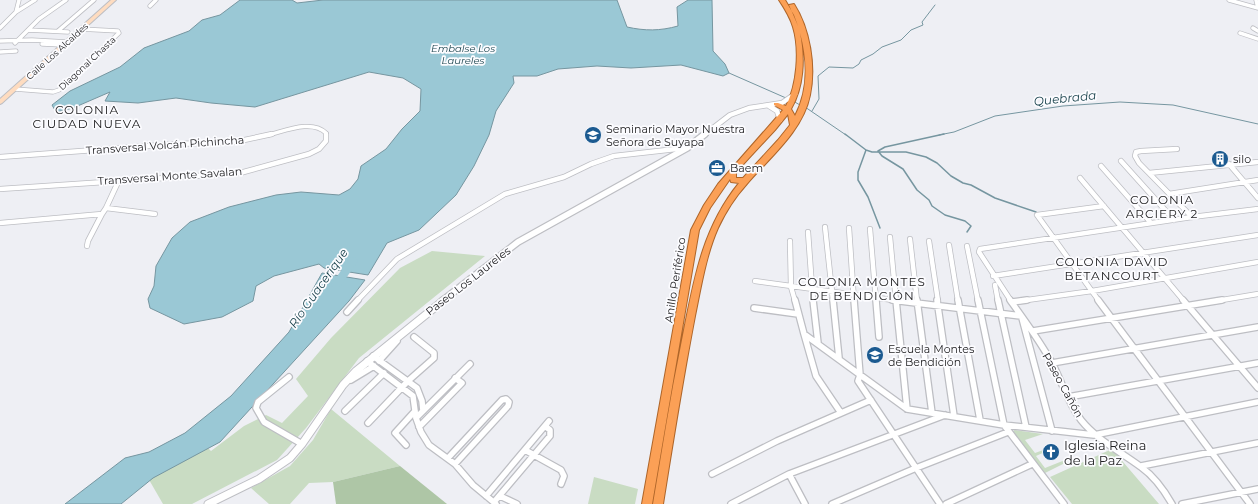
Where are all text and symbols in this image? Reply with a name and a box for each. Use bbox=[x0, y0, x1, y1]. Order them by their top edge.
street label: Calle Los Alcaldes bbox=[24, 20, 91, 82]
street label: Diagonal Chasta bbox=[56, 34, 118, 92]
water label: Embalse Los Laureles bbox=[431, 42, 495, 67]
water label: Quebrada bbox=[1033, 87, 1097, 109]
district label: COLONIA CIUDAD NUEVA bbox=[33, 102, 141, 131]
place label: Seminario Mayor Nuestra Señora de Suyapa bbox=[606, 122, 745, 149]
school or university icon: Seminario Mayor Nuestra Señora de Suyapa bbox=[583, 125, 603, 145]
street label: Transversal Volcán Pichincha bbox=[85, 132, 245, 158]
building icon: silo bbox=[1210, 149, 1230, 169]
place label: silo bbox=[1233, 152, 1251, 166]
office icon: Baem bbox=[707, 158, 727, 178]
place label: Baem bbox=[730, 161, 763, 175]
street label: Transversal Monte Savalan bbox=[97, 164, 243, 188]
district label: COLONIA ARCIERY 2 bbox=[1126, 192, 1198, 221]
street label: Anillo Periférico bbox=[661, 236, 689, 324]
street label: Paseo Los Laureles bbox=[423, 243, 514, 318]
water label: Río Guacerique bbox=[285, 245, 351, 331]
district label: COLONIA DAVID BETANCOURT bbox=[1056, 254, 1168, 283]
district label: COLONIA MONTES DE BENDICIÓN bbox=[798, 274, 926, 303]
place label: Escuela Montes de Bendición bbox=[888, 342, 975, 369]
school or university icon: Escuela Montes de Bendición bbox=[865, 345, 885, 365]
street label: Paseo Cañón bbox=[1039, 350, 1087, 420]
place label: Iglesia Reina de la Paz bbox=[1064, 437, 1146, 468]
church icon: Iglesia Reina de la Paz bbox=[1041, 442, 1061, 462]

